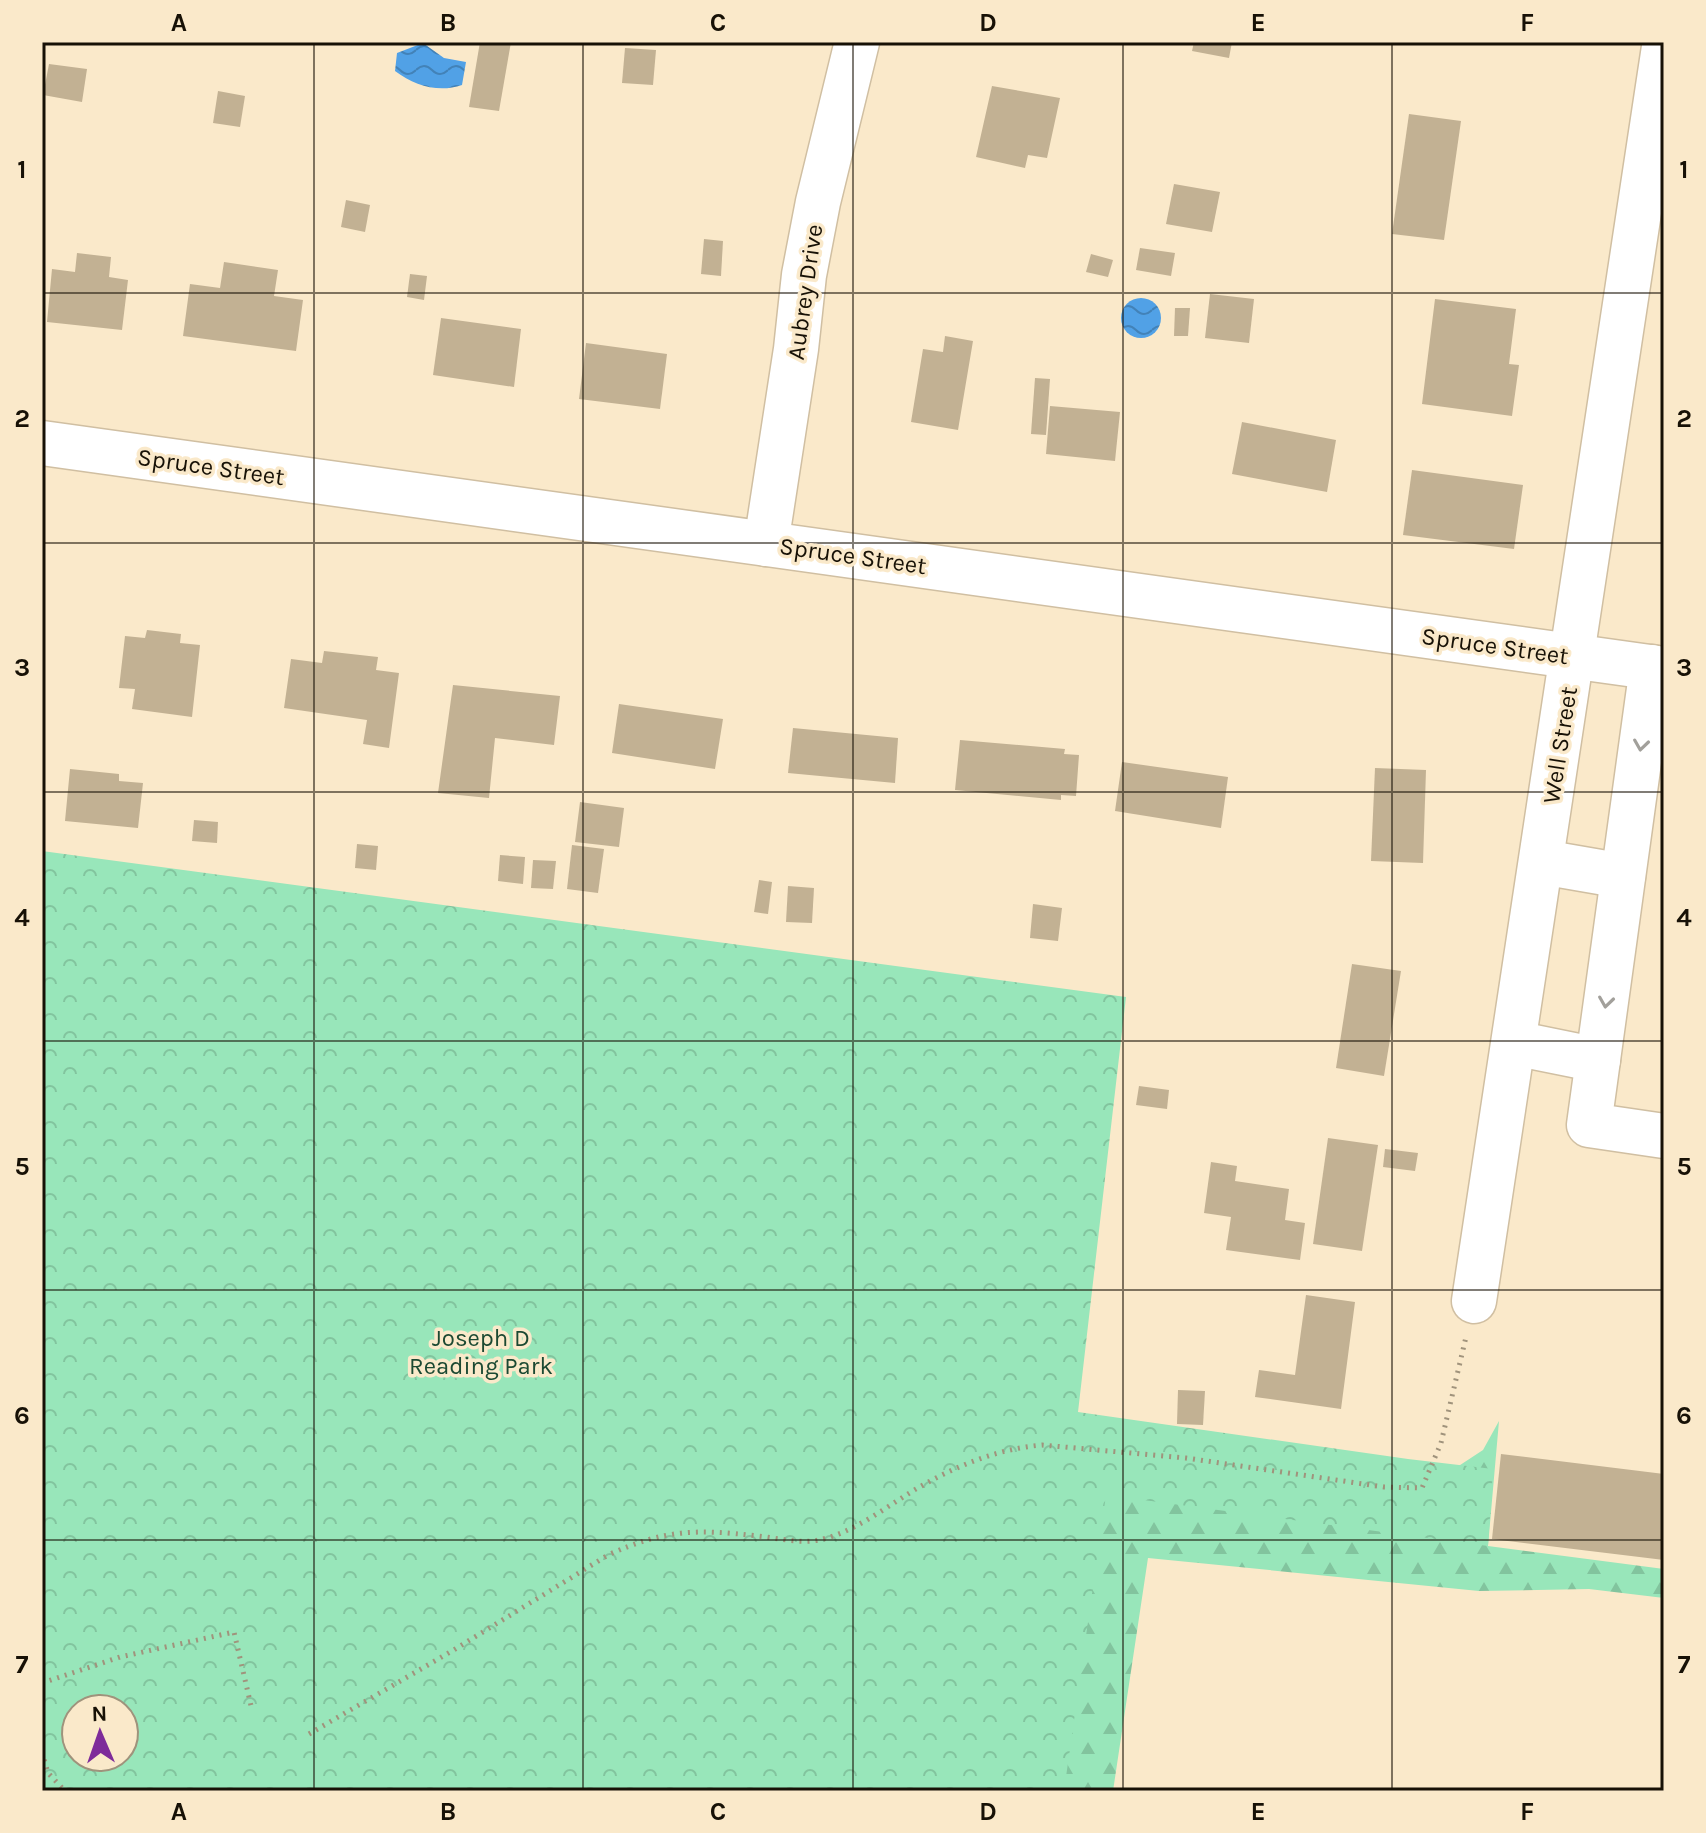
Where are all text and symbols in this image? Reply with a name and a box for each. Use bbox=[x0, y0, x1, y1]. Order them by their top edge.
text: A bbox=[171, 7, 187, 38]
text: B bbox=[440, 7, 456, 38]
text: C bbox=[710, 7, 726, 38]
text: D bbox=[979, 7, 997, 38]
text: E bbox=[1250, 7, 1266, 38]
text: F bbox=[1520, 7, 1534, 38]
text: 1 bbox=[17, 154, 27, 185]
text: 1 bbox=[1679, 154, 1689, 185]
street label: Aubrey Drive bbox=[782, 222, 828, 362]
text: 2 bbox=[14, 403, 30, 434]
text: 2 bbox=[1676, 403, 1692, 434]
street label: Spruce Street bbox=[136, 443, 286, 491]
street label: Spruce Street bbox=[778, 532, 928, 580]
street label: Spruce Street bbox=[1420, 622, 1570, 670]
text: 3 bbox=[14, 652, 30, 683]
text: 3 bbox=[1676, 652, 1692, 683]
street label: Well Street bbox=[1537, 685, 1583, 805]
one-way arrow bbox=[1633, 738, 1650, 752]
text: 4 bbox=[14, 902, 30, 933]
text: 4 bbox=[1676, 902, 1692, 933]
one-way arrow bbox=[1598, 996, 1615, 1009]
text: 5 bbox=[14, 1151, 30, 1182]
text: 5 bbox=[1676, 1151, 1692, 1182]
park label: Joseph D Reading Park bbox=[409, 1324, 553, 1380]
text: 6 bbox=[14, 1400, 30, 1431]
text: 6 bbox=[1676, 1400, 1692, 1431]
text: 7 bbox=[16, 1649, 29, 1680]
text: 7 bbox=[1678, 1649, 1691, 1680]
north arrow bbox=[60, 1693, 140, 1773]
text: N bbox=[91, 1701, 108, 1727]
text: A bbox=[171, 1796, 187, 1827]
text: B bbox=[440, 1796, 456, 1827]
text: C bbox=[710, 1796, 726, 1827]
text: D bbox=[979, 1796, 997, 1827]
text: E bbox=[1250, 1796, 1266, 1827]
text: F bbox=[1520, 1796, 1534, 1827]

